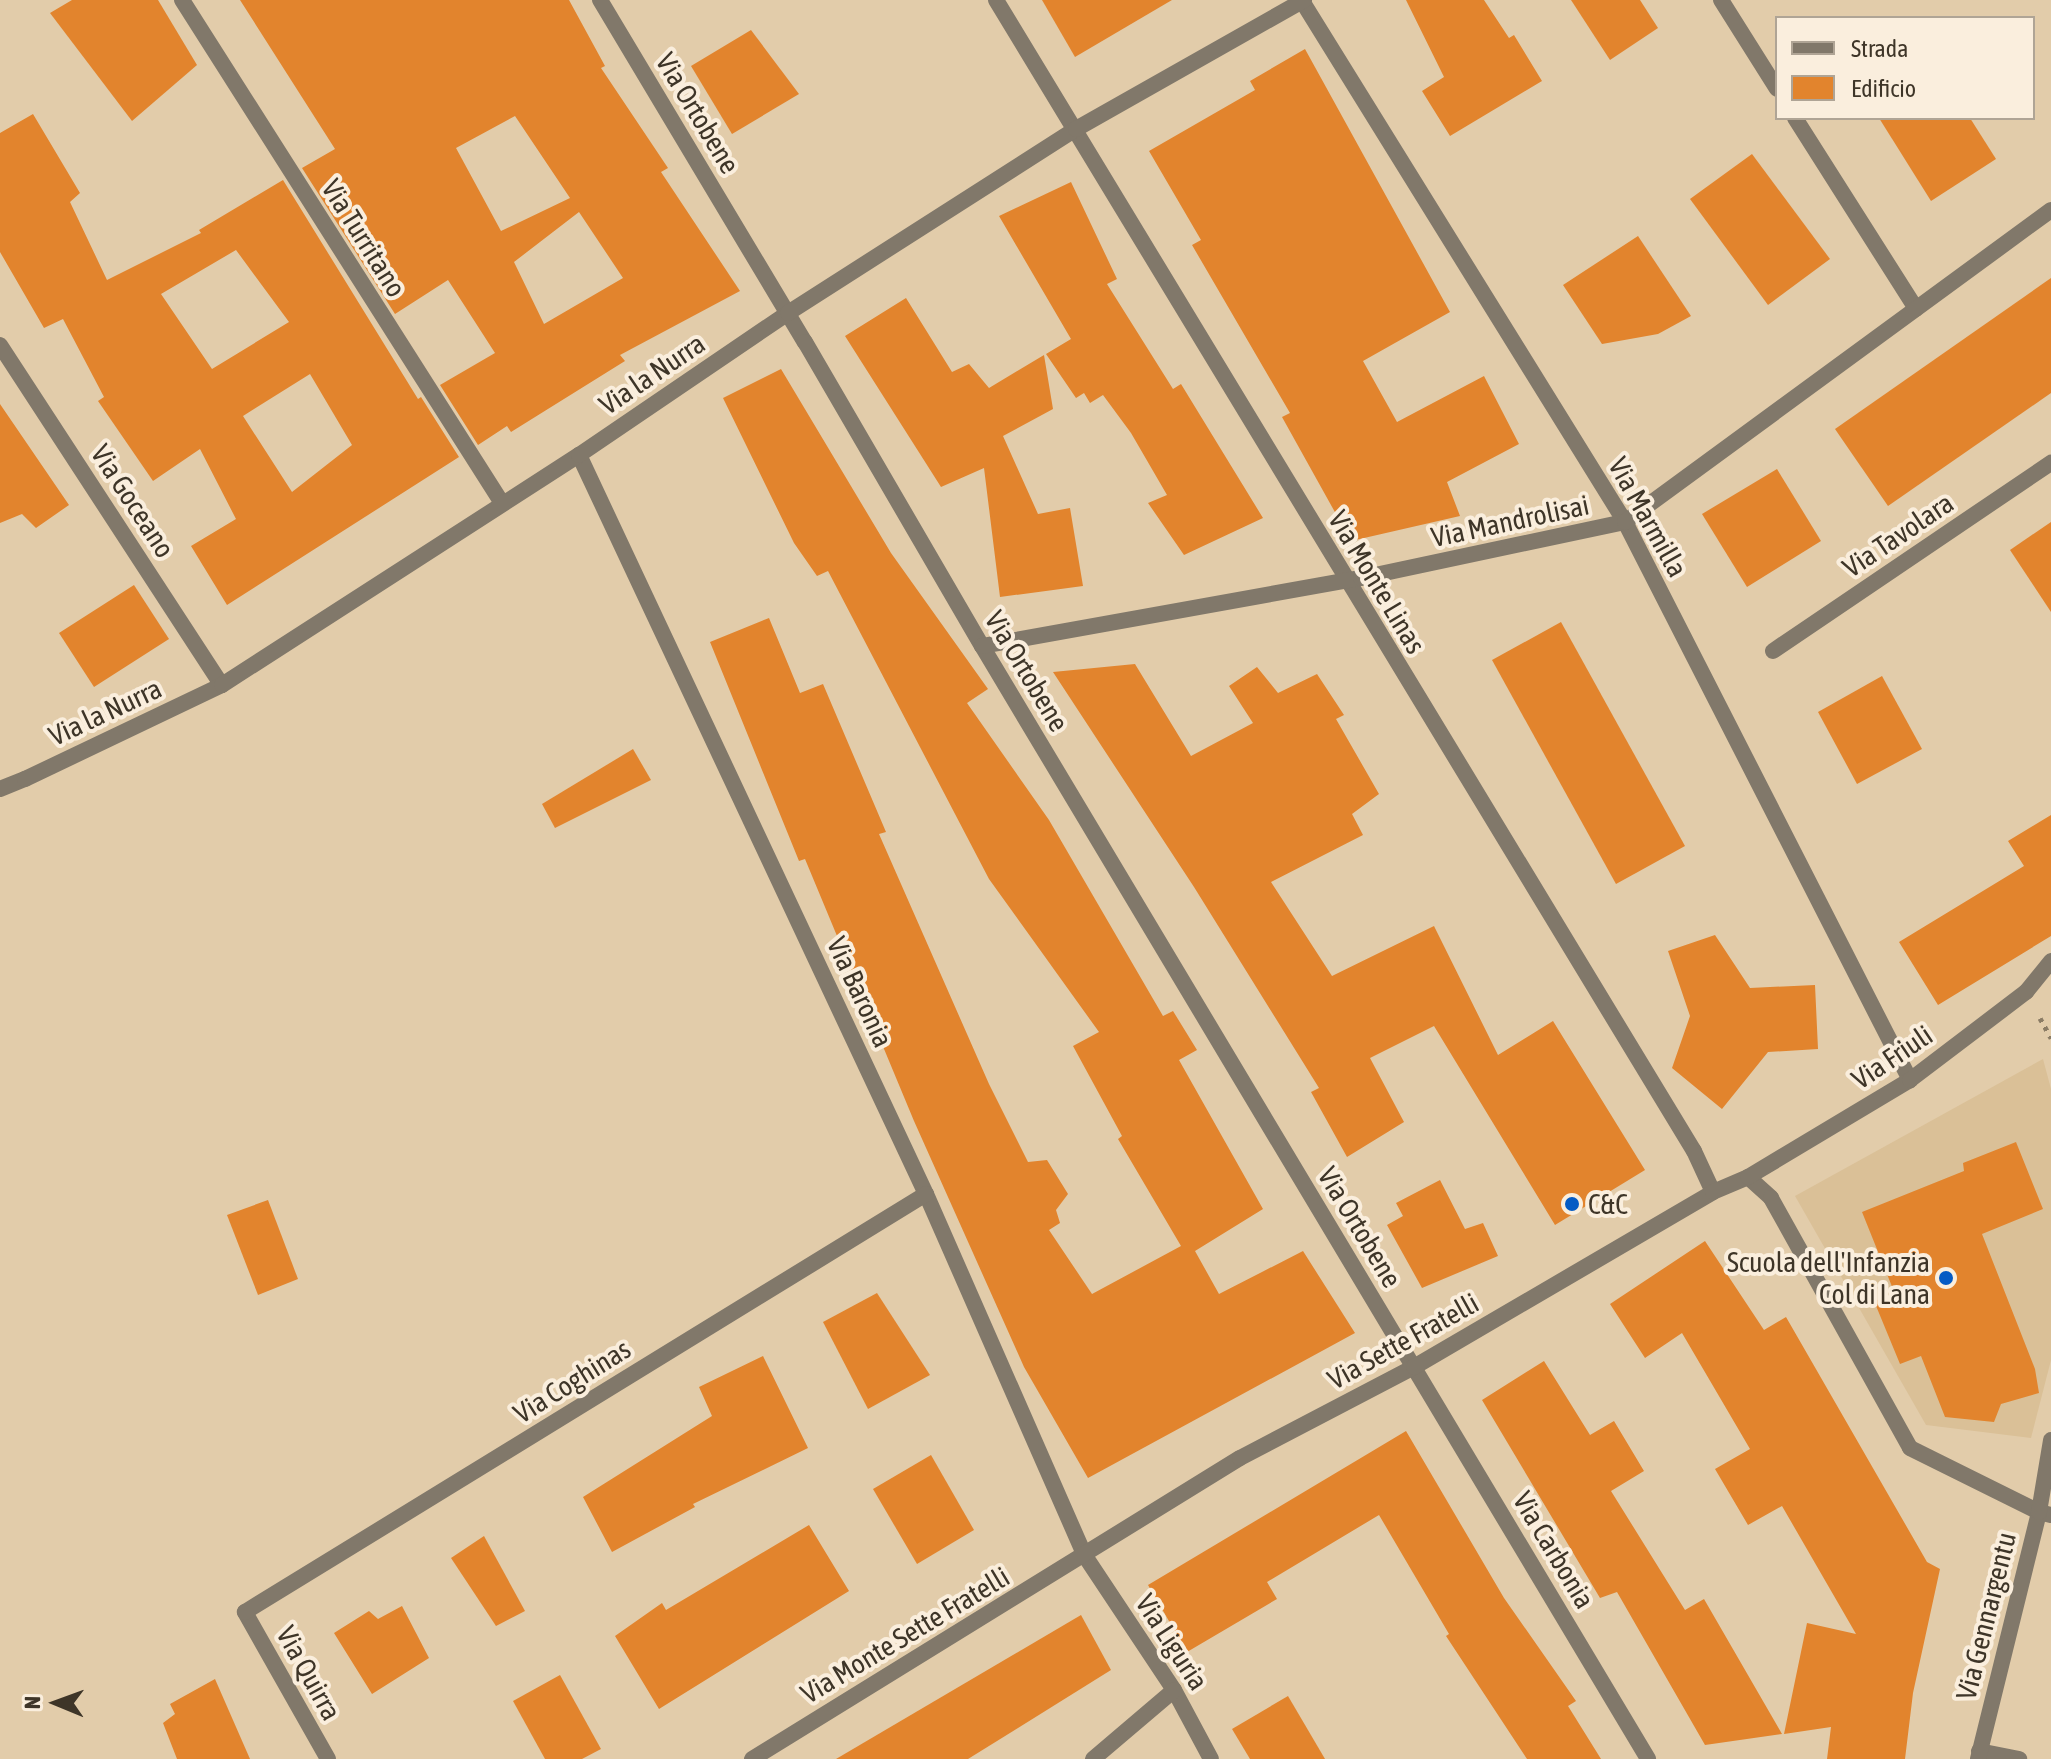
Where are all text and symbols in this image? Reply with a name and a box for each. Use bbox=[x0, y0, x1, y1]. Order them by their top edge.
legend bbox=[1775, 16, 2035, 120]
text: Strada bbox=[1851, 35, 1908, 62]
street label: Via Ortobene bbox=[649, 47, 747, 179]
text: Edificio bbox=[1851, 75, 1916, 102]
street label: Via Turritano bbox=[315, 173, 413, 303]
street label: Via la Nurra bbox=[593, 326, 711, 422]
street label: Via Goceano bbox=[84, 438, 182, 564]
street label: Via Marmilla bbox=[1601, 451, 1695, 583]
street label: Via Tavolara bbox=[1836, 486, 1960, 584]
street label: Via Mandrolisai bbox=[1428, 488, 1592, 554]
street label: Via Monte Linas bbox=[1321, 505, 1433, 659]
street label: Via Ortobene bbox=[978, 605, 1076, 737]
street label: Via la Nurra bbox=[43, 671, 167, 753]
street label: Via Baronia bbox=[820, 932, 900, 1052]
street label: Via Friuli bbox=[1845, 1018, 1939, 1096]
street label: Via Ortobene bbox=[1311, 1161, 1409, 1293]
place label: C&C bbox=[1588, 1187, 1628, 1221]
marker: C&C bbox=[1563, 1195, 1581, 1213]
place label: Scuola dell'Infanzia Col di Lana bbox=[1727, 1245, 1930, 1311]
marker: Scuola dell'Infanzia Col di Lana bbox=[1937, 1269, 1955, 1287]
street label: Via Sette Fratelli bbox=[1322, 1286, 1484, 1396]
street label: Via Coghinas bbox=[507, 1332, 637, 1430]
street label: Via Carbonia bbox=[1506, 1485, 1602, 1615]
street label: Via Gennargentu bbox=[1949, 1529, 2023, 1703]
street label: Via Monte Sette Fratelli bbox=[795, 1560, 1015, 1710]
street label: Via Liguria bbox=[1129, 1588, 1215, 1696]
street label: Via Quirra bbox=[270, 1620, 348, 1726]
north arrow bbox=[16, 1663, 96, 1743]
text: N bbox=[19, 1696, 45, 1709]

